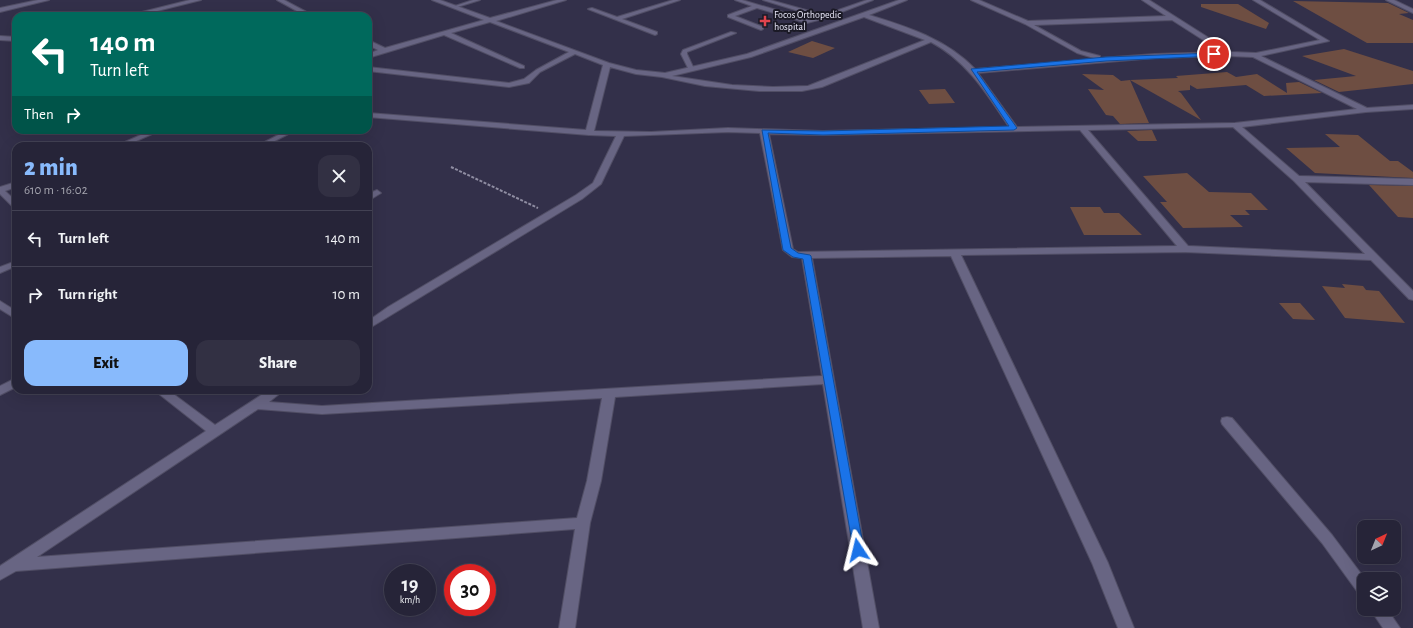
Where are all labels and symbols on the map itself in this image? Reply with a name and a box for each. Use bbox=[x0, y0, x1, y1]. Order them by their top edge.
place label: Focos Orthopedic hospital bbox=[774, 10, 841, 32]
marker: Focos Orthopedic hospital bbox=[759, 15, 771, 27]
pin bbox=[1197, 37, 1231, 71]
north arrow bbox=[1357, 520, 1401, 564]
position arrow bbox=[837, 529, 879, 571]
speed limit sign: 30 bbox=[444, 564, 496, 616]

